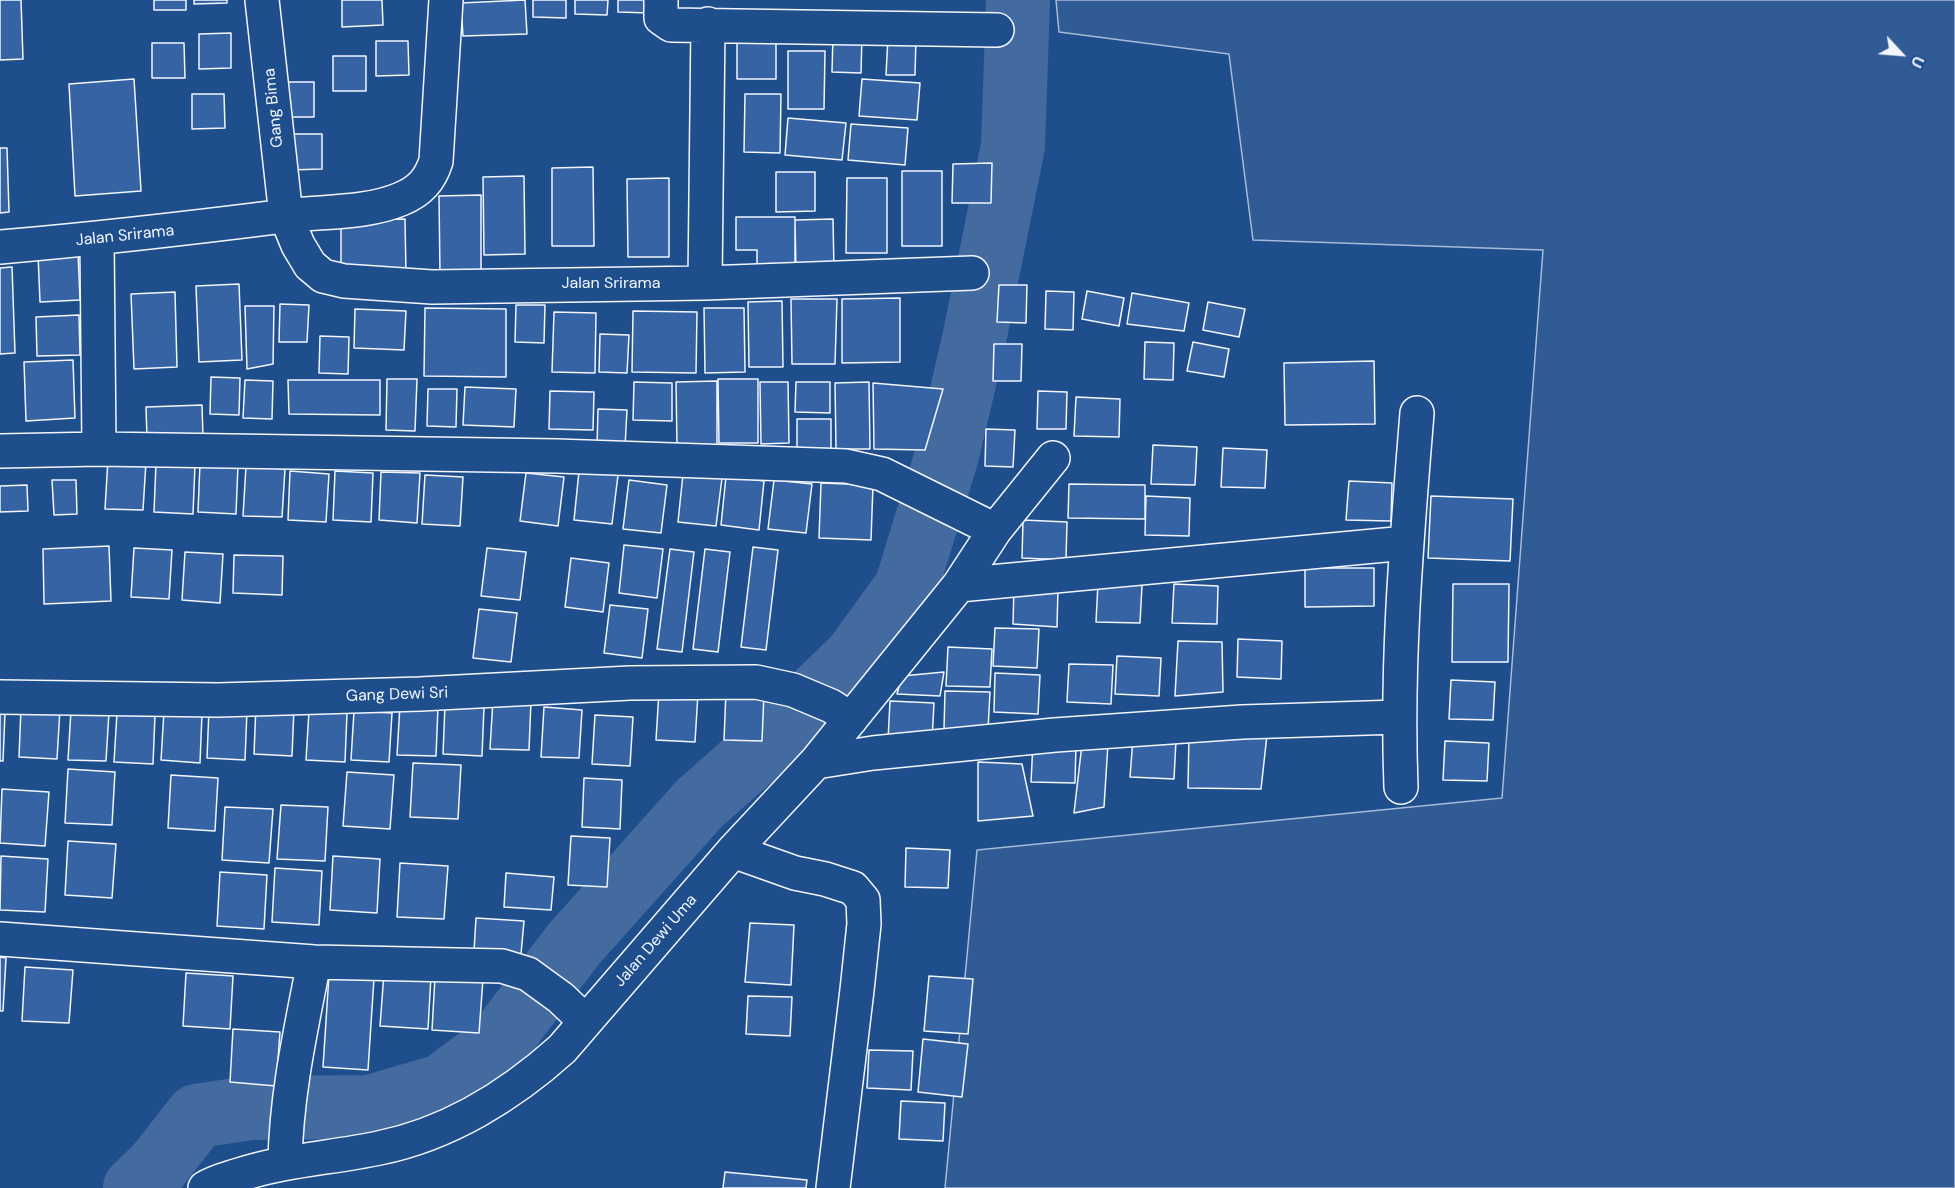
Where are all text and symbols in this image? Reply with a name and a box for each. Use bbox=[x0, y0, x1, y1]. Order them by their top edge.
north arrow bbox=[1871, 24, 1931, 84]
text: U bbox=[1906, 53, 1929, 72]
street label: Gang Bima bbox=[260, 67, 288, 149]
street label: Jalan Srirama bbox=[75, 221, 175, 251]
street label: Jalan Srirama bbox=[561, 274, 661, 294]
street label: Gang Dewi Sri bbox=[346, 684, 448, 706]
street label: Jalan Dewi Uma bbox=[611, 891, 701, 991]

